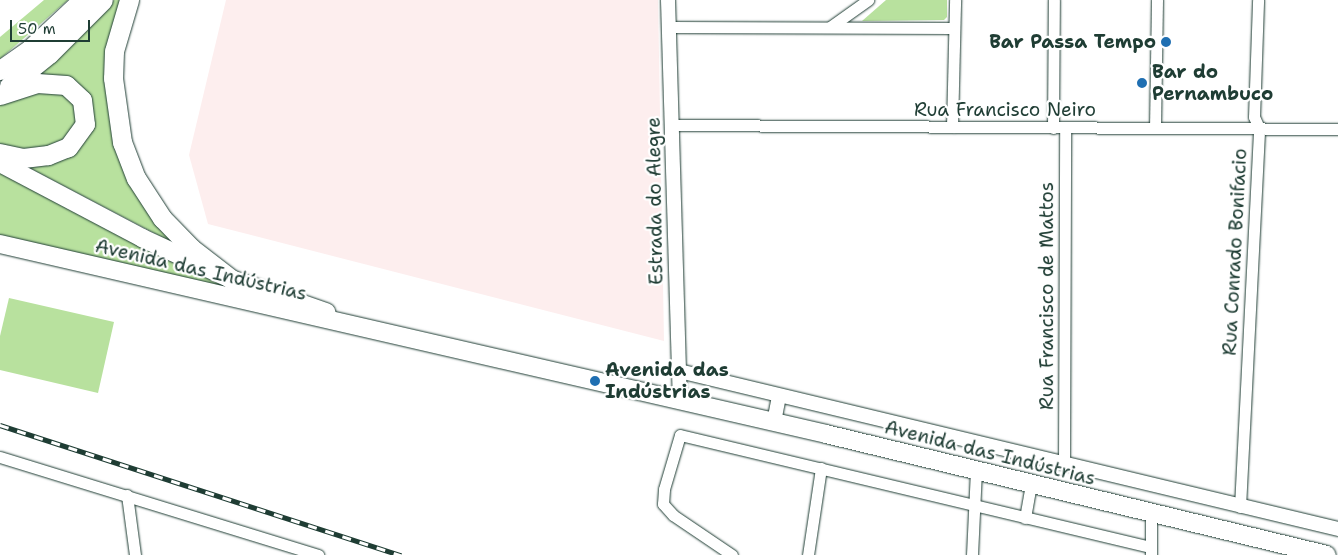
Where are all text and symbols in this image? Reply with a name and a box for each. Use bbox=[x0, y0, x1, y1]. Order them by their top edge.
scale bar bbox=[12, 10, 92, 42]
text: 50 m bbox=[18, 19, 56, 39]
place label: Bar Passa Tempo bbox=[989, 31, 1156, 53]
marker: Bar Passa Tempo bbox=[1160, 36, 1172, 48]
place label: Bar do Pernambuco bbox=[1152, 61, 1273, 105]
marker: Bar do Pernambuco bbox=[1136, 77, 1148, 89]
street label: Rua Francisco Neiro bbox=[914, 99, 1096, 121]
street label: Estrada do Alegre bbox=[642, 117, 668, 285]
street label: Rua Conrado Bonifacio bbox=[1218, 148, 1252, 356]
street label: Rua Francisco de Mattos bbox=[1036, 182, 1058, 410]
street label: Avenida das Indústrias bbox=[93, 235, 309, 305]
place label: Avenida das Indústrias bbox=[605, 359, 729, 403]
marker: Avenida das Indústrias bbox=[589, 375, 601, 387]
street label: Avenida das Indústrias bbox=[882, 416, 1098, 490]

